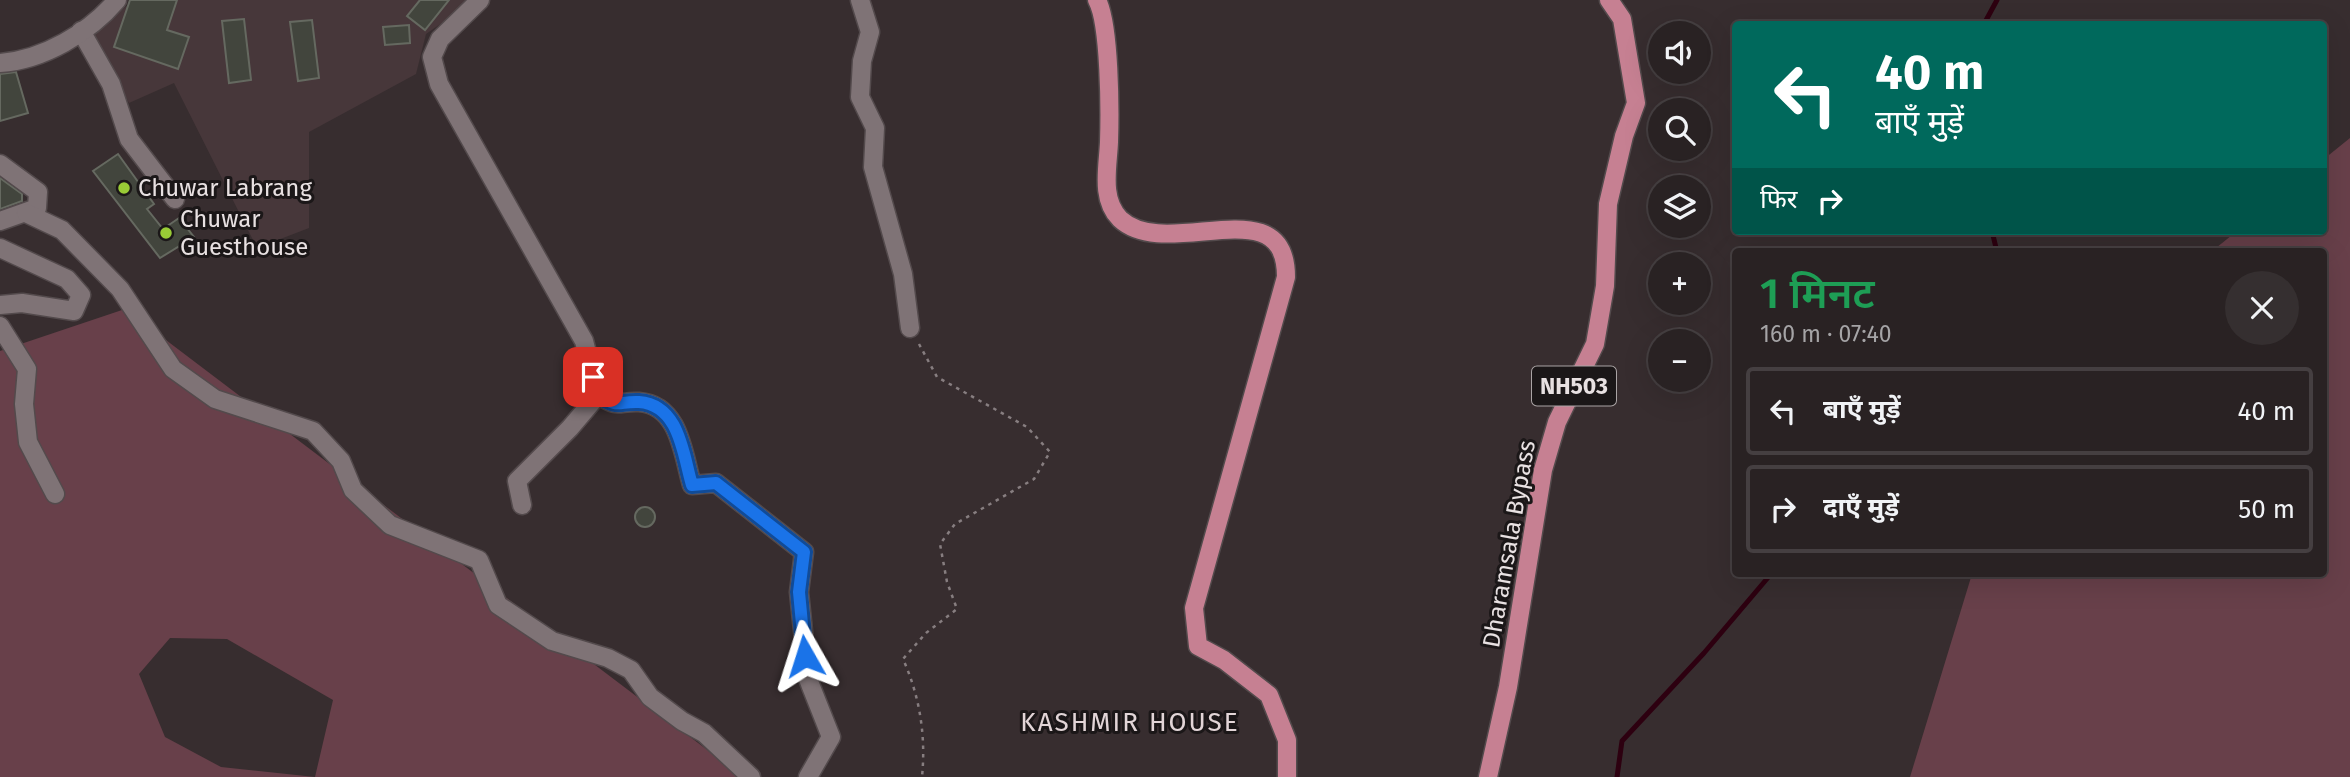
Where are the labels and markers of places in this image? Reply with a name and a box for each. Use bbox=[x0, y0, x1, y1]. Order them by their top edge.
place label: Chuwar Labrang bbox=[138, 174, 312, 202]
marker: Chuwar Labrang bbox=[116, 180, 132, 196]
place label: Chuwar Guesthouse bbox=[180, 205, 308, 261]
marker: Chuwar Guesthouse bbox=[158, 225, 174, 241]
pin bbox=[563, 347, 623, 407]

